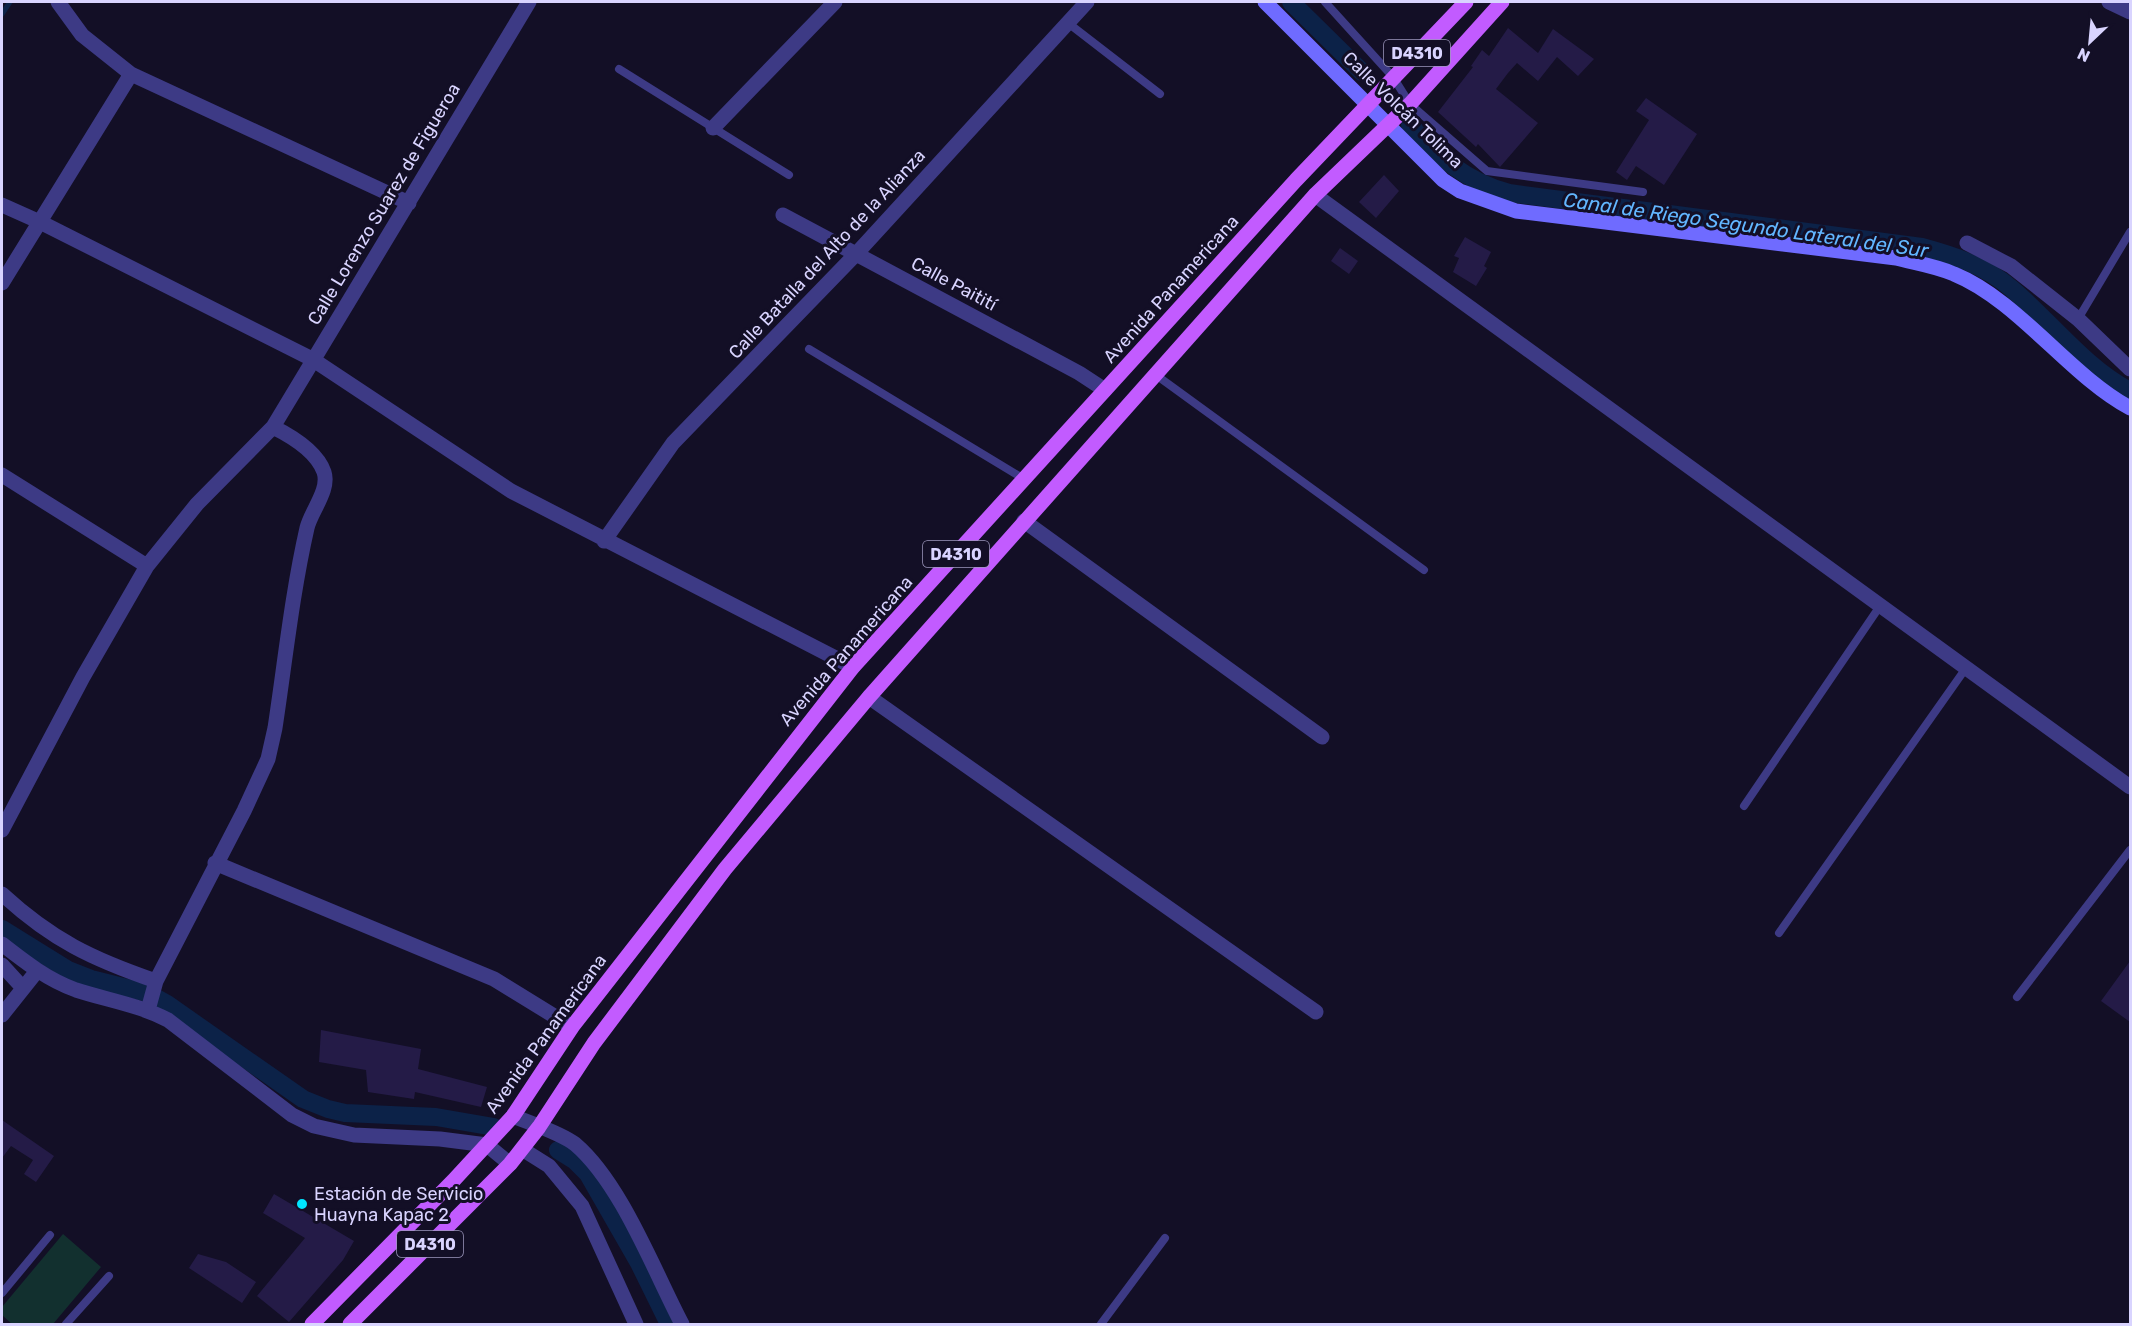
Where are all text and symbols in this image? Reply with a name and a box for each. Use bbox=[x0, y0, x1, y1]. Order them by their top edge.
north arrow bbox=[2060, 12, 2120, 72]
road number: D4310 bbox=[1384, 40, 1450, 66]
text: N bbox=[2074, 44, 2093, 66]
street label: Calle Volcán Tolima bbox=[1338, 47, 1468, 173]
street label: Calle Lorenzo Suarez de Figueroa bbox=[303, 79, 465, 329]
street label: Calle Batalla del Alto de la Alianza bbox=[724, 145, 930, 363]
water label: Canal de Riego Segundo Lateral del Sur bbox=[1562, 188, 1931, 263]
street label: Avenida Panamericana bbox=[1099, 210, 1243, 368]
street label: Calle Paitití bbox=[908, 252, 1002, 316]
road number: D4310 bbox=[923, 541, 989, 567]
street label: Avenida Panamericana bbox=[775, 571, 917, 731]
street label: Avenida Panamericana bbox=[481, 950, 611, 1118]
place label: Estación de Servicio Huayna Kapac 2 bbox=[314, 1183, 483, 1226]
marker: Estación de Servicio Huayna Kapac 2 bbox=[295, 1197, 309, 1211]
road number: D4310 bbox=[397, 1231, 463, 1257]

